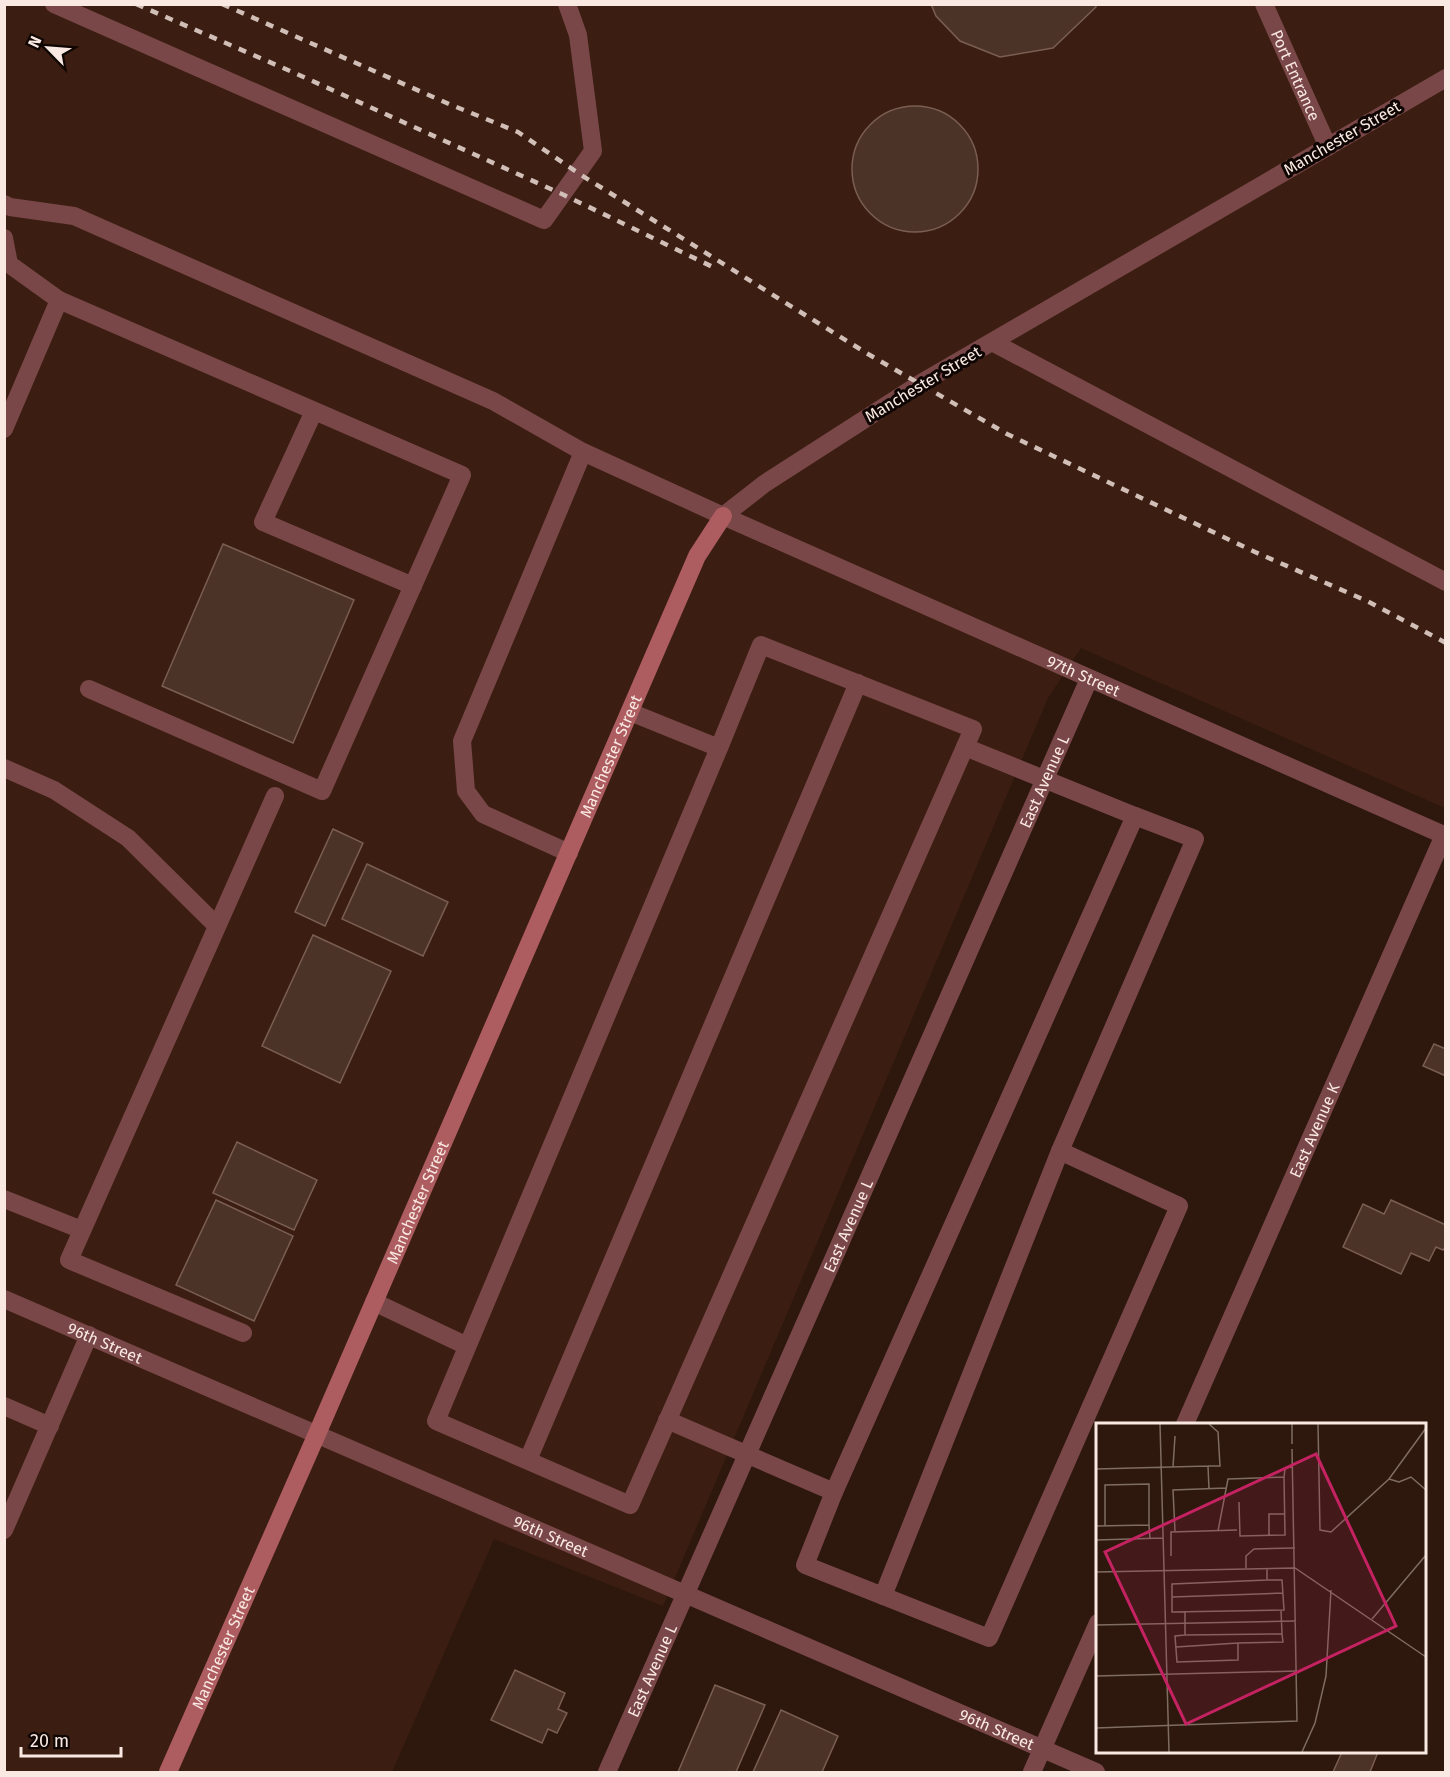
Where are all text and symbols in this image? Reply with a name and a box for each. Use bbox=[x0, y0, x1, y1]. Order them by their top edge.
north arrow bbox=[18, 18, 78, 78]
street label: Port Entrance bbox=[1267, 27, 1325, 124]
text: N bbox=[24, 33, 46, 51]
street label: Manchester Street bbox=[1280, 97, 1404, 179]
street label: Manchester Street bbox=[862, 342, 985, 426]
street label: 97th Street bbox=[1044, 651, 1123, 700]
street label: Manchester Street bbox=[575, 692, 645, 820]
street label: East Avenue L bbox=[1015, 732, 1073, 831]
street label: East Avenue K bbox=[1285, 1079, 1344, 1180]
street label: Manchester Street bbox=[382, 1138, 452, 1267]
street label: East Avenue L bbox=[819, 1176, 877, 1275]
street label: 96th Street bbox=[65, 1318, 146, 1367]
inset map bbox=[1096, 1423, 1426, 1753]
street label: 96th Street bbox=[510, 1511, 592, 1561]
street label: Manchester Street bbox=[188, 1583, 258, 1712]
street label: East Avenue L bbox=[623, 1621, 681, 1720]
street label: 96th Street bbox=[956, 1704, 1037, 1754]
scale bar bbox=[21, 1720, 122, 1758]
text: 20 m bbox=[30, 1730, 69, 1752]

